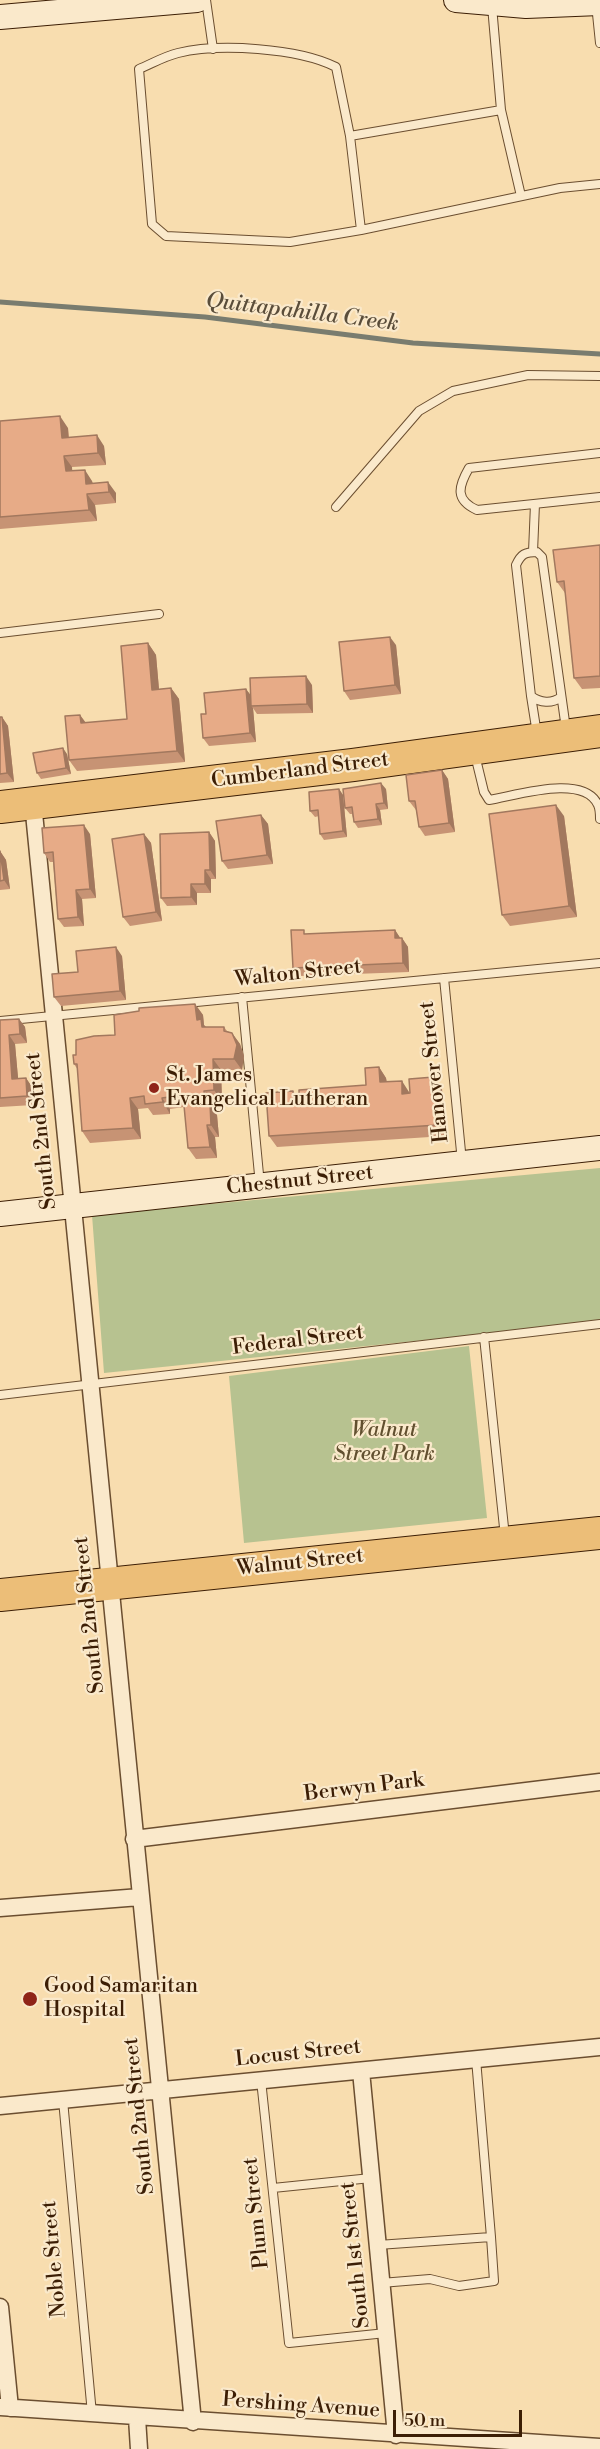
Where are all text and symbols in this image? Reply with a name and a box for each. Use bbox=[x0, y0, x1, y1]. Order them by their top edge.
water label: Quittapahilla Creek bbox=[204, 288, 400, 338]
street label: Cumberland Street bbox=[210, 748, 390, 794]
street label: Walton Street bbox=[233, 955, 363, 993]
street label: Hanover Street bbox=[415, 1000, 455, 1144]
street label: South 2nd Street bbox=[21, 1051, 63, 1211]
place label: St. James Evangelical Lutheran bbox=[166, 1063, 368, 1113]
marker: St. James Evangelical Lutheran bbox=[147, 1081, 161, 1095]
street label: Chestnut Street bbox=[225, 1161, 375, 1201]
street label: Federal Street bbox=[231, 1320, 365, 1362]
park label: Walnut Street Park bbox=[333, 1418, 435, 1468]
street label: South 2nd Street bbox=[69, 1535, 111, 1695]
street label: Walnut Street bbox=[235, 1544, 365, 1582]
street label: Berwyn Park bbox=[303, 1768, 425, 1808]
place label: Good Samaritan Hospital bbox=[44, 1974, 198, 2024]
marker: Good Samaritan Hospital bbox=[21, 1990, 39, 2008]
street label: Locust Street bbox=[234, 2035, 362, 2073]
street label: South 2nd Street bbox=[119, 2036, 161, 2196]
street label: Plum Street bbox=[239, 2156, 275, 2270]
street label: South 1st Street bbox=[336, 2180, 376, 2330]
street label: Noble Street bbox=[37, 2199, 73, 2319]
street label: Pershing Avenue bbox=[221, 2388, 381, 2424]
scale bar bbox=[396, 2398, 525, 2436]
text: 50 m bbox=[404, 2409, 445, 2432]

